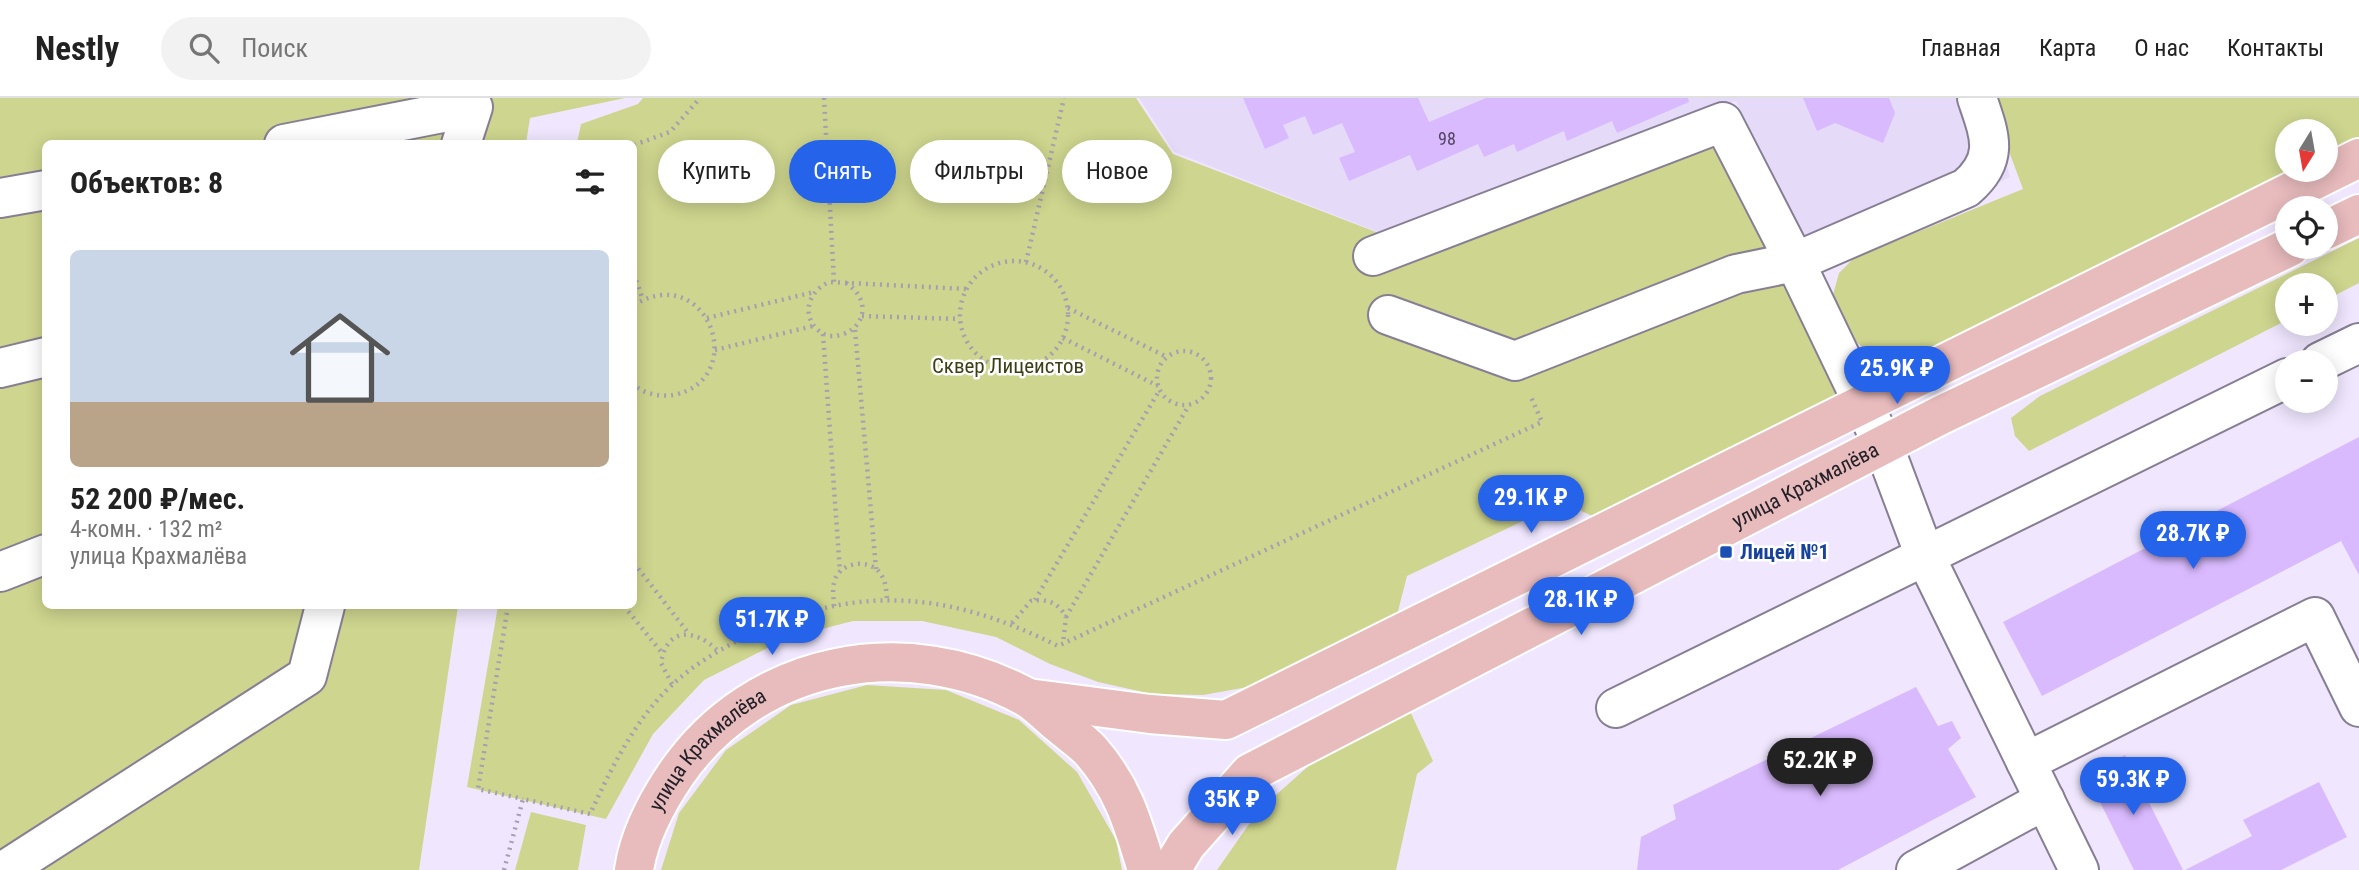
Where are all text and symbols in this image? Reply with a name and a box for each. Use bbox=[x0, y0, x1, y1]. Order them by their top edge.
search box bbox=[161, 17, 651, 80]
text: Nestly bbox=[35, 29, 119, 68]
icon: search bbox=[185, 29, 223, 67]
text: Поиск bbox=[241, 33, 308, 63]
text: Главная bbox=[1921, 34, 2001, 62]
text: Карта bbox=[2039, 34, 2096, 62]
text: О нас bbox=[2134, 34, 2189, 62]
text: Контакты bbox=[2227, 34, 2324, 62]
north arrow bbox=[2275, 119, 2338, 182]
map controls bbox=[2275, 119, 2338, 413]
house number: 98 bbox=[1438, 128, 1456, 149]
chip: Купить bbox=[658, 140, 775, 203]
chip: Снять bbox=[789, 140, 896, 203]
chip: Фильтры bbox=[910, 140, 1048, 203]
chip: Новое bbox=[1062, 140, 1172, 203]
icon: filters bbox=[571, 163, 609, 201]
text: Объектов: 8 bbox=[70, 165, 223, 200]
button: locate bbox=[2275, 196, 2338, 259]
button: + bbox=[2275, 273, 2338, 336]
icon: home bbox=[277, 295, 403, 421]
pin: 25.9K ₽ bbox=[1832, 346, 1962, 406]
button: − bbox=[2275, 350, 2338, 413]
park label: Сквер Лицеистов bbox=[932, 354, 1084, 378]
text: 25.9K ₽ bbox=[1860, 355, 1934, 382]
street label: улица Крахмалёва bbox=[1728, 437, 1883, 533]
pin: 29.1K ₽ bbox=[1466, 476, 1596, 535]
text: 52 200 ₽/мес. bbox=[70, 481, 245, 516]
text: 29.1K ₽ bbox=[1494, 484, 1568, 511]
pin: 28.7K ₽ bbox=[2128, 512, 2258, 571]
text: 4-комн. · 132 m² bbox=[70, 516, 222, 543]
text: 28.7K ₽ bbox=[2156, 520, 2230, 547]
place label: Лицей №1 bbox=[1740, 540, 1829, 564]
text: улица Крахмалёва bbox=[70, 543, 247, 570]
marker: Лицей №1 bbox=[1718, 544, 1734, 560]
pin: 28.1K ₽ bbox=[1516, 578, 1646, 637]
text: 28.1K ₽ bbox=[1544, 586, 1618, 613]
pin: 51.7K ₽ bbox=[707, 598, 837, 657]
text: 51.7K ₽ bbox=[735, 606, 809, 633]
street label: улица Крахмалёва bbox=[644, 684, 770, 815]
pin: 52.2K ₽ bbox=[1755, 738, 1885, 798]
text: 52.2K ₽ bbox=[1783, 747, 1857, 774]
pin: 59.3K ₽ bbox=[2068, 758, 2198, 817]
text: 59.3K ₽ bbox=[2096, 766, 2170, 793]
pin: 35K ₽ bbox=[1183, 778, 1281, 837]
text: 35K ₽ bbox=[1204, 786, 1260, 813]

